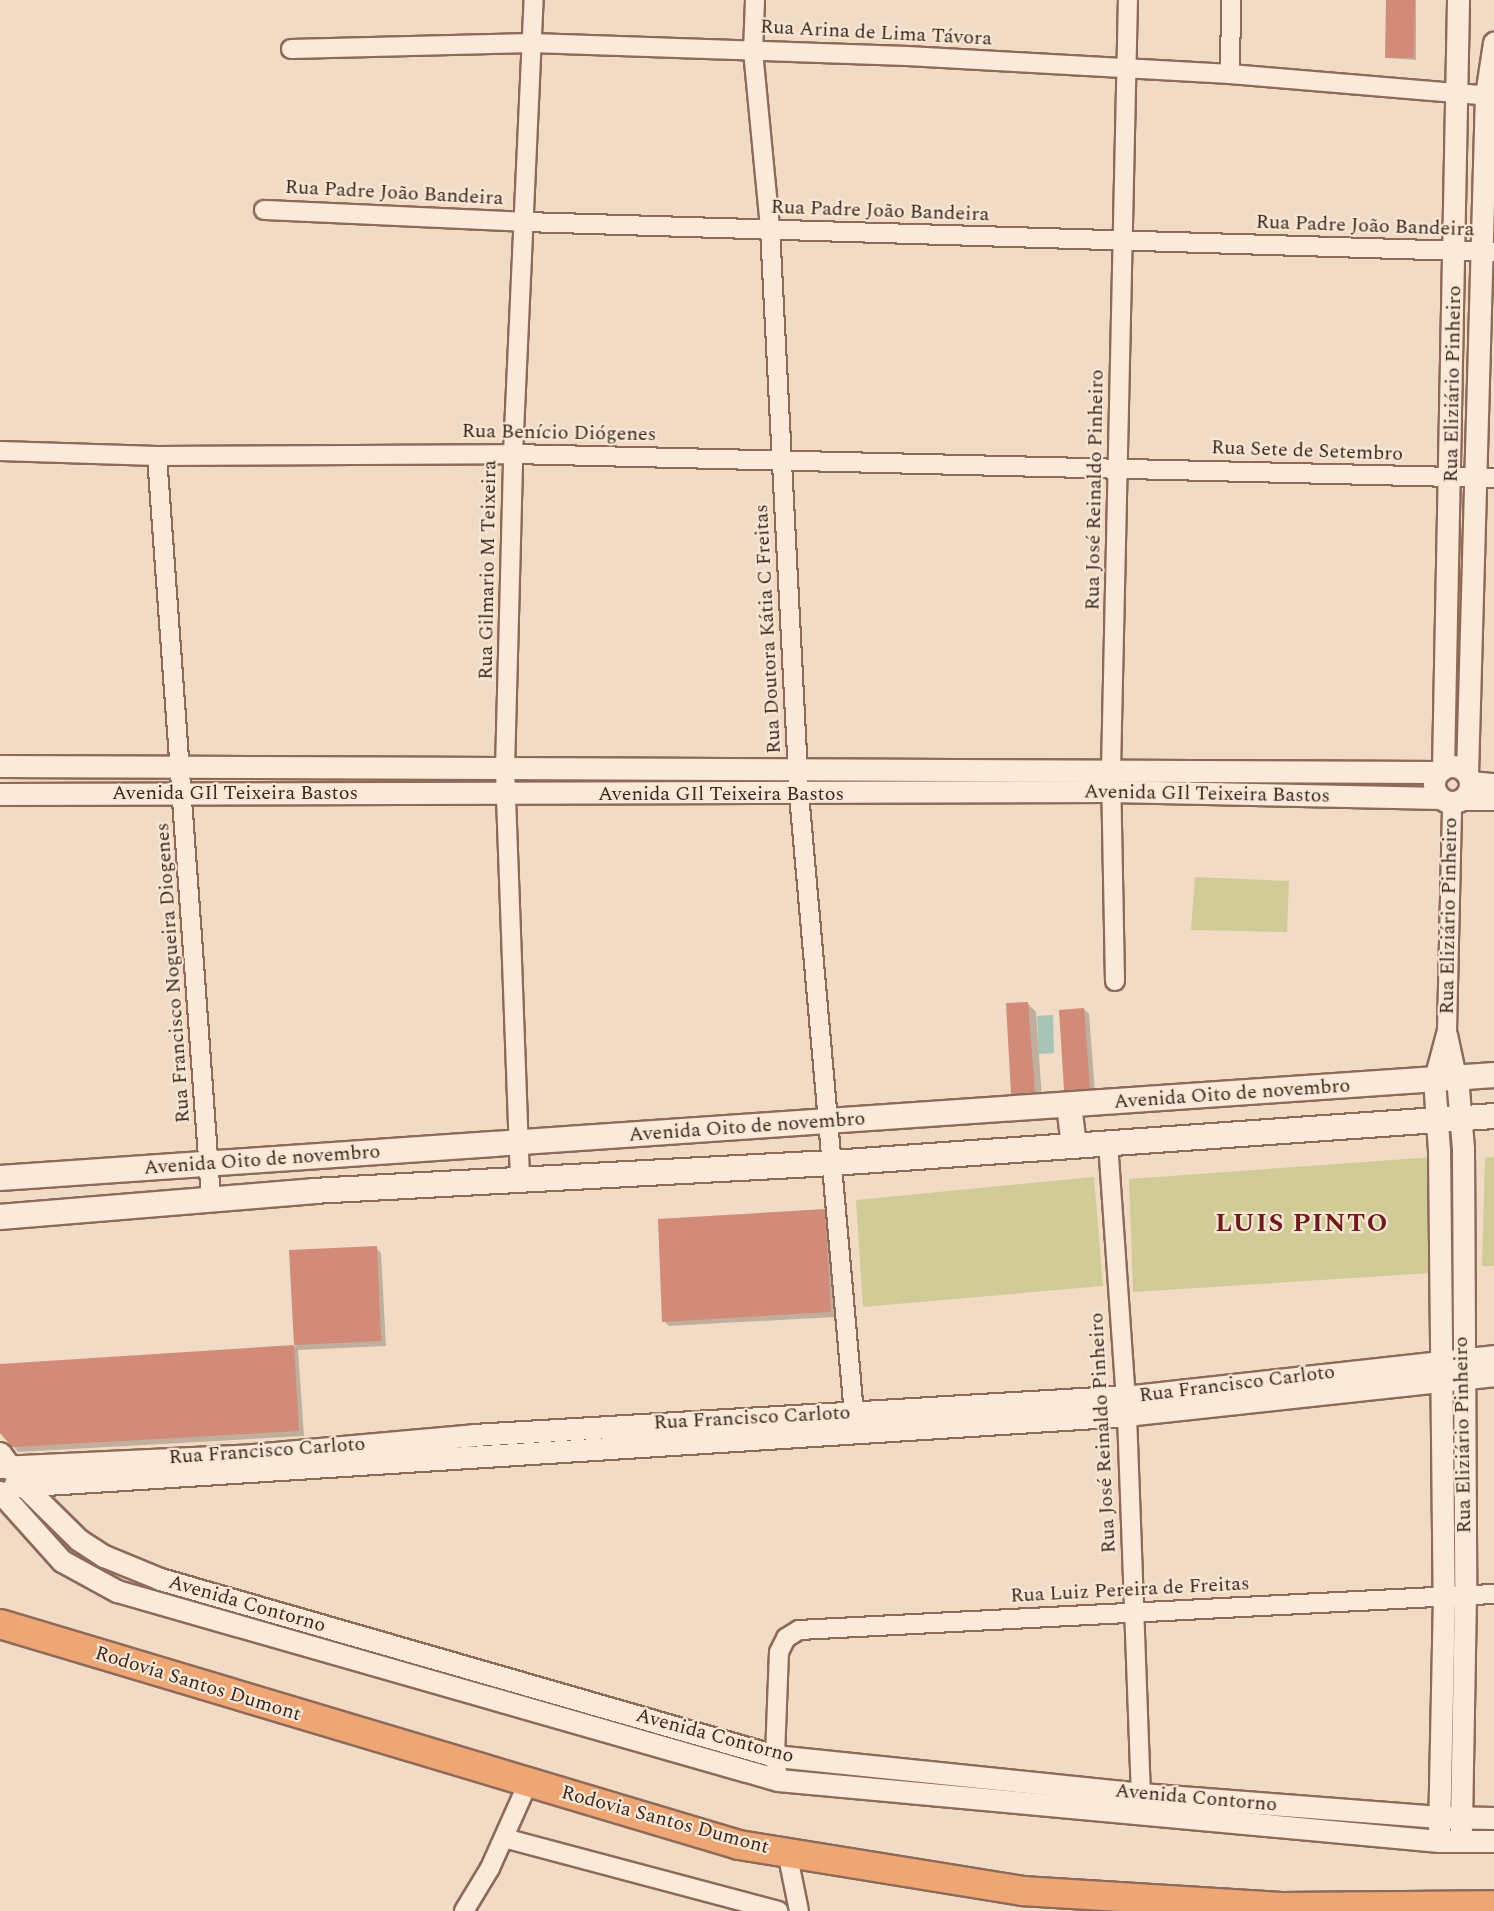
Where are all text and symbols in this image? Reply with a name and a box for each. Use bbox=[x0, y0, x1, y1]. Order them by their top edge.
street label: Rua Arina de Lima Távora bbox=[759, 15, 993, 51]
street label: Rua Padre João Bandeira bbox=[284, 175, 504, 211]
street label: Rua Padre João Bandeira bbox=[770, 195, 990, 227]
street label: Rua Padre João Bandeira bbox=[1255, 210, 1475, 242]
street label: Rua Eliziário Pinheiro bbox=[1439, 285, 1467, 483]
street label: Rua José Reinaldo Pinheiro bbox=[1081, 369, 1109, 611]
street label: Rua Benício Diógenes bbox=[461, 419, 657, 447]
street label: Rua Sete de Setembro bbox=[1211, 436, 1403, 466]
street label: Rua Gilmario M Teixeira bbox=[474, 460, 502, 680]
street label: Rua Doutora Kátia C Freitas bbox=[749, 504, 787, 754]
street label: Avenida GIl Teixeira Bastos bbox=[1084, 780, 1330, 808]
street label: Avenida GIl Teixeira Bastos bbox=[112, 781, 358, 805]
street label: Avenida GIl Teixeira Bastos bbox=[598, 782, 844, 806]
street label: Rua Eliziário Pinheiro bbox=[1435, 817, 1463, 1015]
street label: Rua Francisco Nogueira Diogenes bbox=[151, 822, 195, 1124]
street label: Avenida Oito de novembro bbox=[1113, 1074, 1351, 1114]
street label: Avenida Oito de novembro bbox=[628, 1107, 866, 1147]
street label: Avenida Oito de novembro bbox=[143, 1140, 381, 1180]
district label: LUIS PINTO bbox=[1215, 1208, 1389, 1240]
street label: Rua José Reinaldo Pinheiro bbox=[1085, 1312, 1121, 1554]
street label: Rua Eliziário Pinheiro bbox=[1449, 1336, 1477, 1534]
street label: Rua Francisco Carloto bbox=[1138, 1360, 1336, 1408]
street label: Rua Francisco Carloto bbox=[653, 1401, 851, 1435]
street label: Rua Francisco Carloto bbox=[168, 1432, 366, 1470]
street label: Avenida Contorno bbox=[166, 1570, 328, 1638]
street label: Rua Luiz Pereira de Freitas bbox=[1010, 1572, 1250, 1608]
street label: Rodovia Santos Dumont bbox=[92, 1641, 304, 1727]
street label: Avenida Contorno bbox=[633, 1703, 797, 1769]
street label: Avenida Contorno bbox=[1114, 1779, 1278, 1817]
street label: Rodovia Santos Dumont bbox=[558, 1781, 772, 1859]

